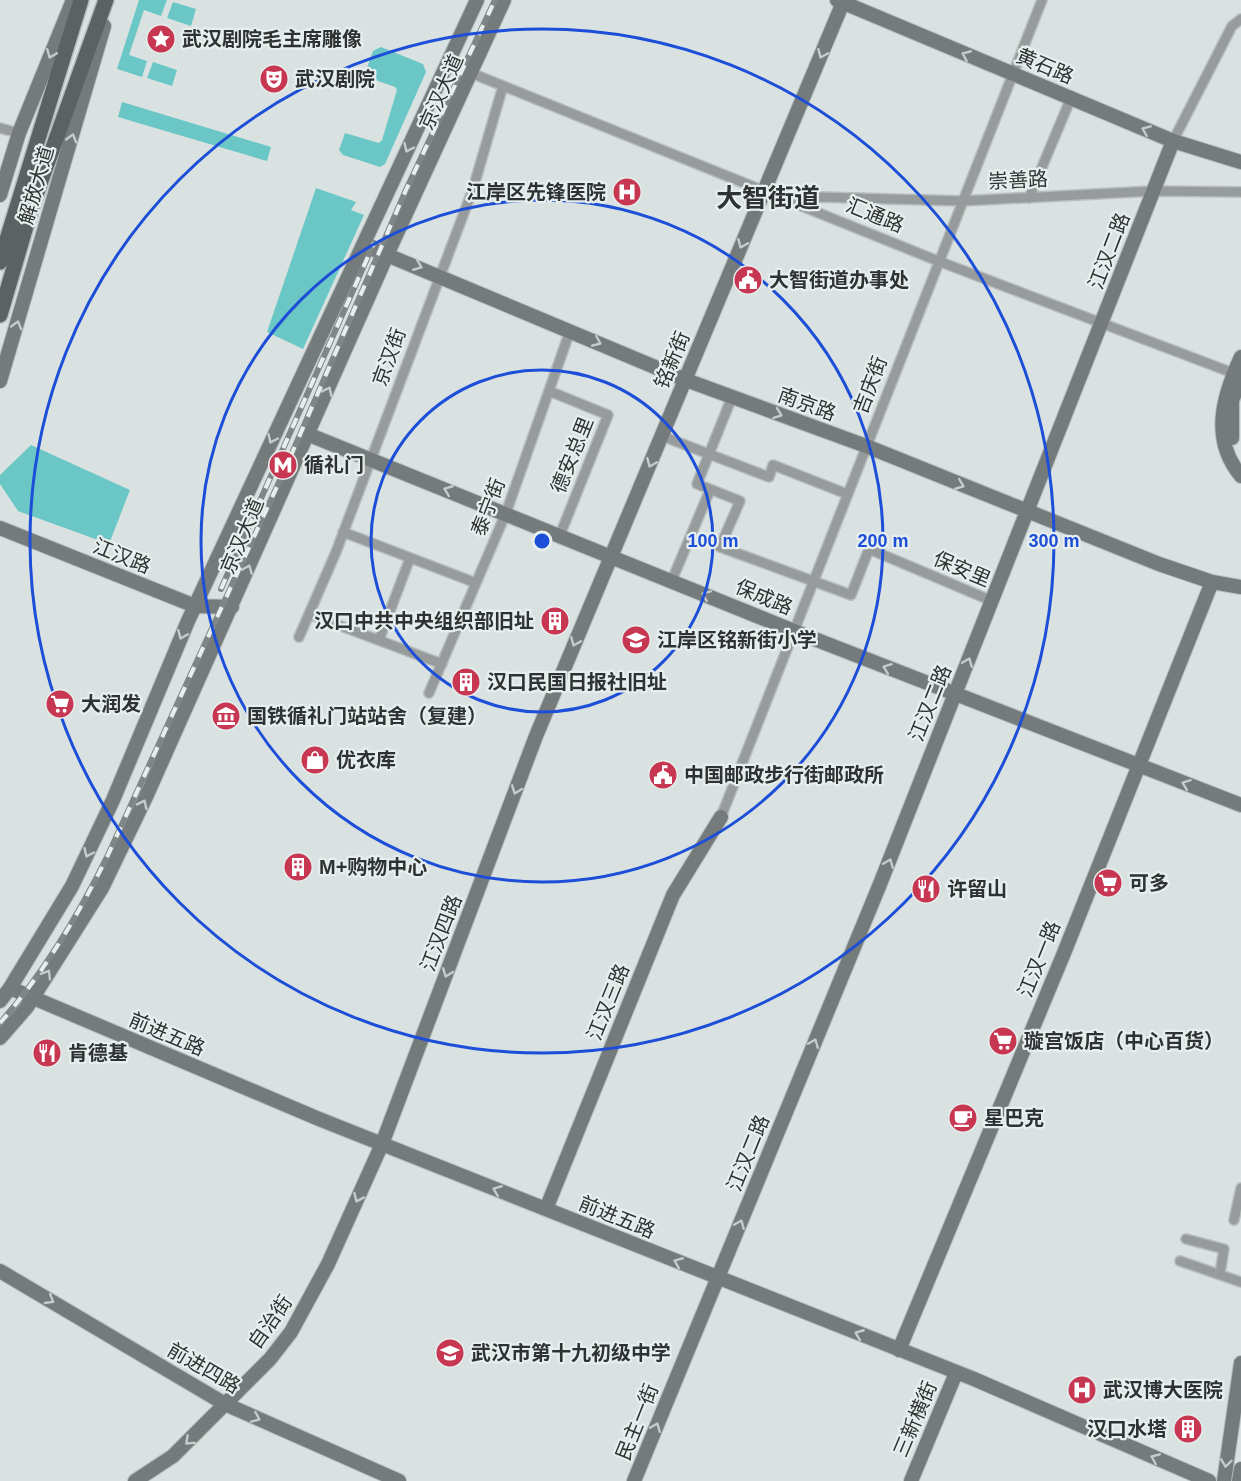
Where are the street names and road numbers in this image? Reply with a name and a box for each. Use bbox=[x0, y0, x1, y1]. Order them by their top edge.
street label: 黄石路 bbox=[1013, 44, 1077, 88]
street label: 京汉大道 bbox=[415, 51, 467, 133]
street label: 解放大道 bbox=[14, 144, 58, 226]
street label: 崇善路 bbox=[987, 167, 1049, 193]
street label: 汇通路 bbox=[843, 194, 907, 236]
street label: 江汉二路 bbox=[1084, 210, 1134, 292]
street label: 京汉街 bbox=[368, 325, 410, 389]
street label: 铭新街 bbox=[650, 328, 694, 392]
street label: 吉庆街 bbox=[849, 353, 891, 417]
street label: 南京路 bbox=[775, 383, 839, 425]
street label: 德安总里 bbox=[547, 414, 597, 496]
street label: 泰宁街 bbox=[467, 475, 509, 539]
street label: 京汉大道 bbox=[216, 495, 268, 577]
street label: 江汉路 bbox=[90, 535, 154, 577]
street label: 保安里 bbox=[930, 547, 994, 591]
street label: 保成路 bbox=[732, 575, 796, 619]
street label: 江汉二路 bbox=[905, 662, 955, 744]
street label: 江汉四路 bbox=[416, 892, 466, 974]
street label: 江汉一路 bbox=[1014, 918, 1064, 1000]
street label: 江汉三路 bbox=[583, 961, 633, 1043]
street label: 前进五路 bbox=[126, 1008, 208, 1060]
street label: 江汉二路 bbox=[723, 1112, 773, 1194]
street label: 前进五路 bbox=[576, 1192, 658, 1242]
street label: 自治街 bbox=[244, 1291, 296, 1353]
street label: 前进四路 bbox=[164, 1338, 244, 1398]
street label: 三新横街 bbox=[889, 1378, 941, 1460]
street label: 民主一街 bbox=[612, 1381, 662, 1463]

